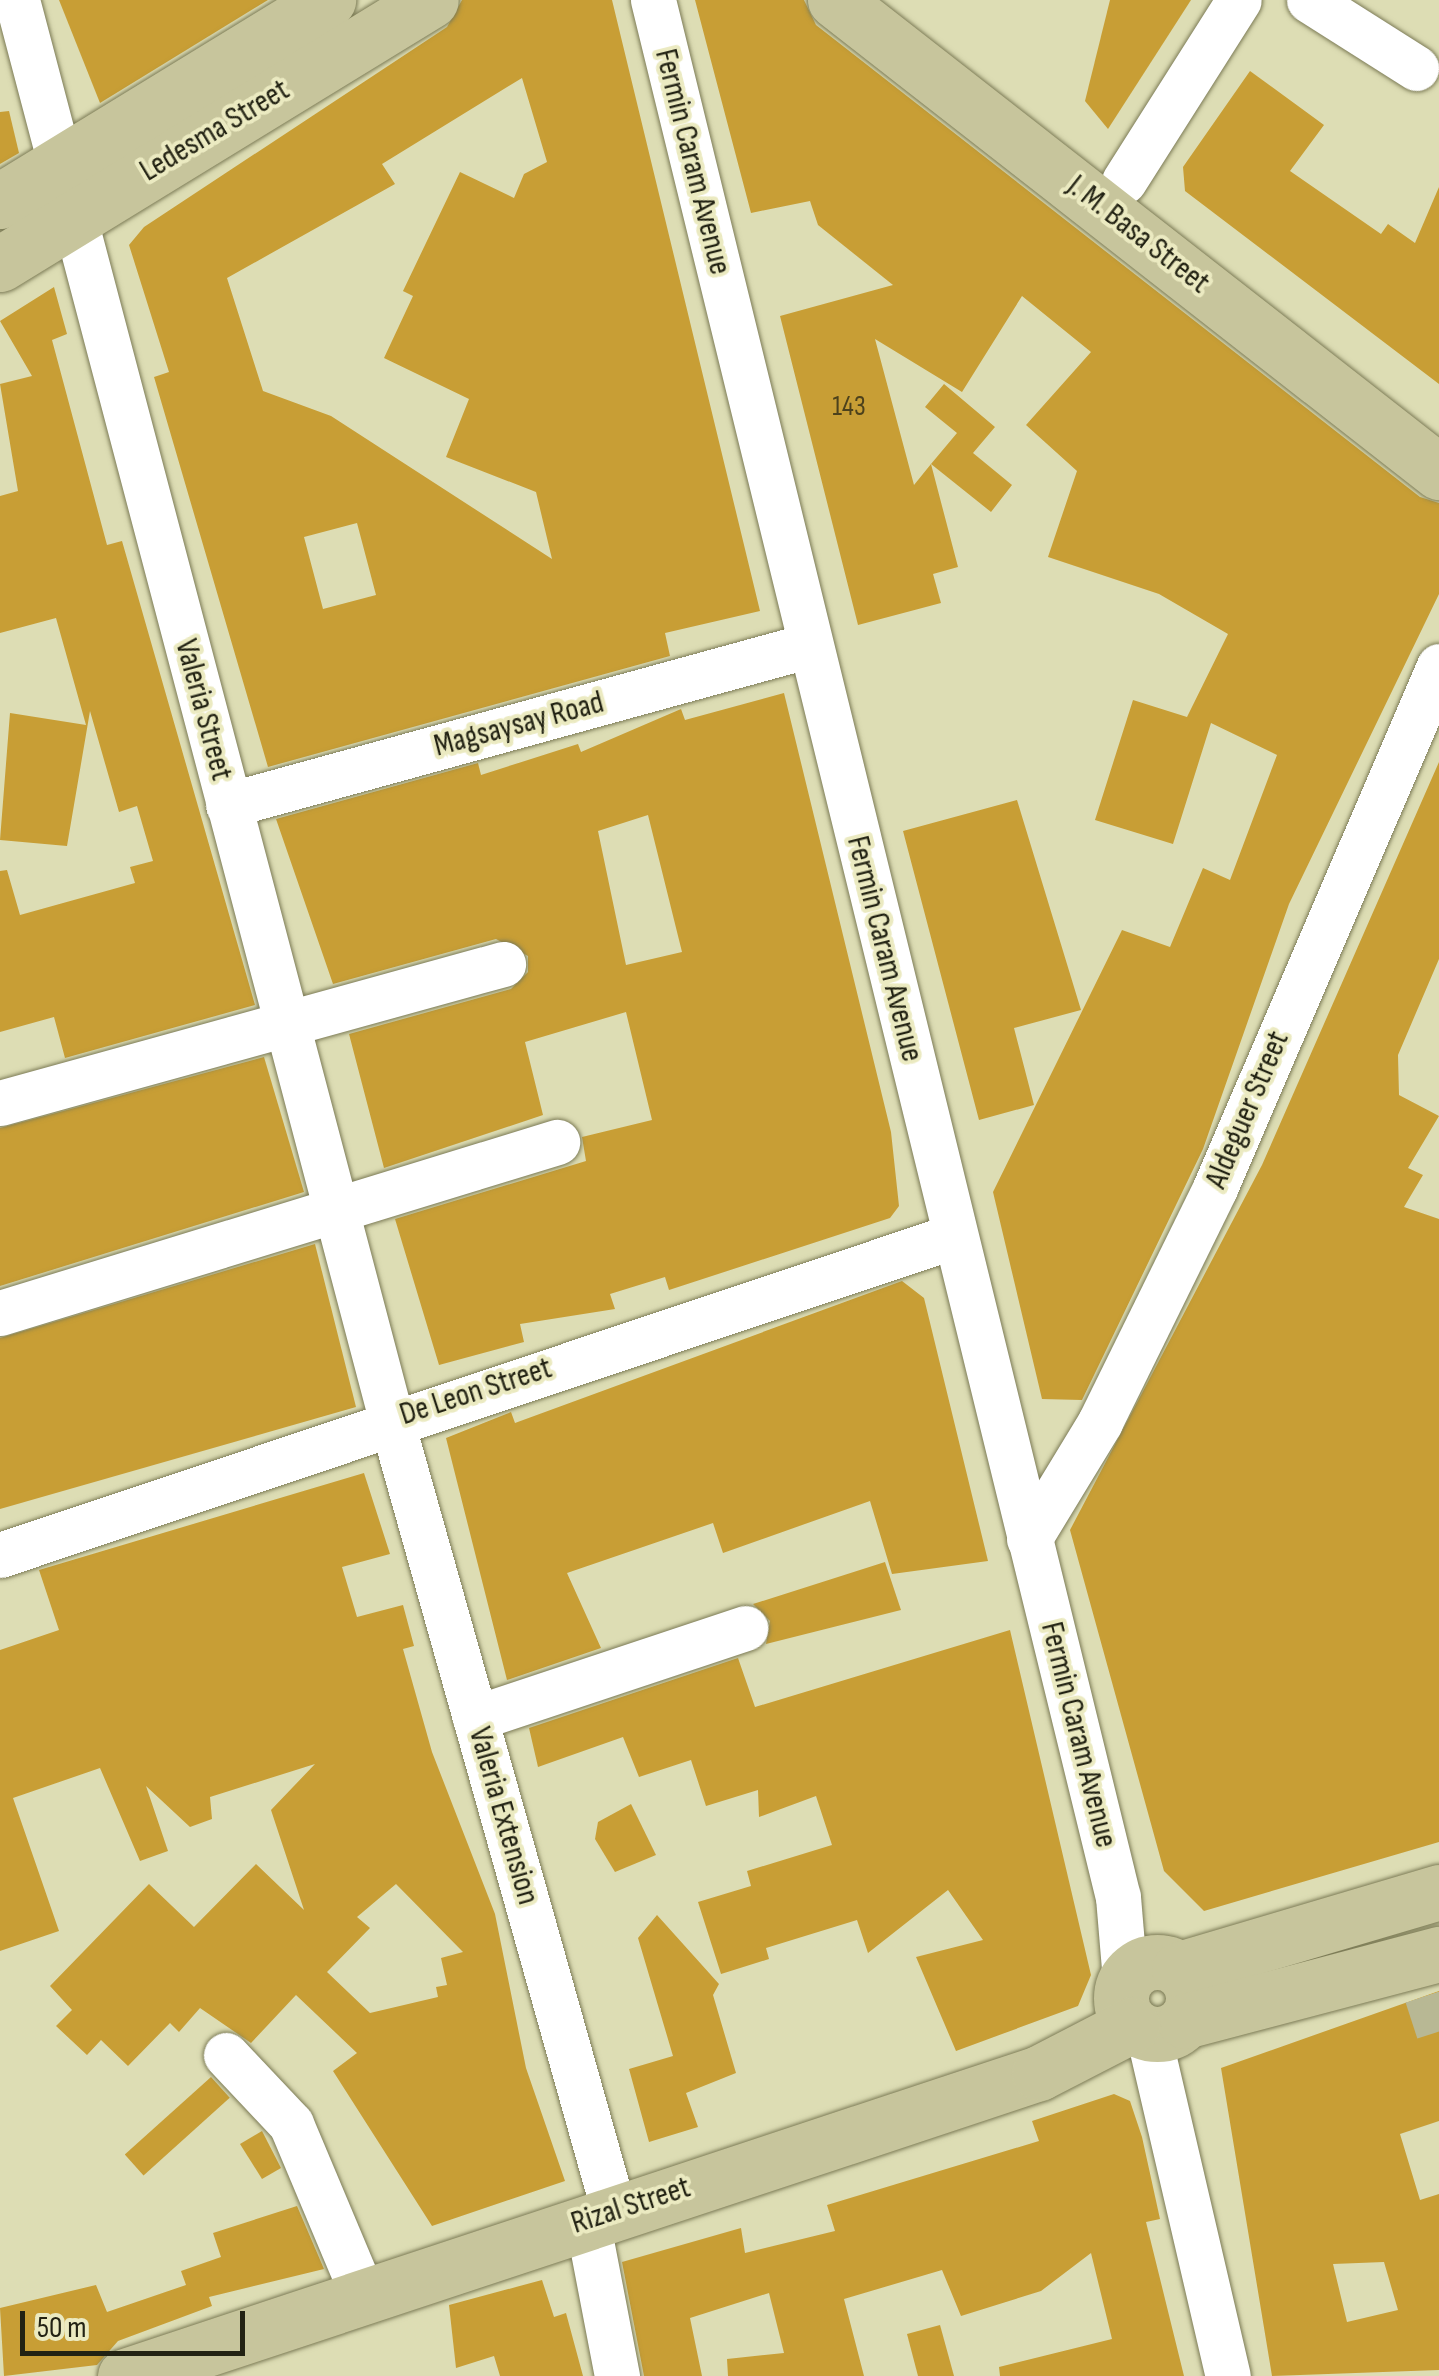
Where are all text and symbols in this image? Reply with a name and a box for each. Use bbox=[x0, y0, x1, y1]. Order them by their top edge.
street label: Fermin Caram Avenue bbox=[645, 45, 739, 279]
street label: Ledesma Street bbox=[133, 71, 297, 191]
street label: J. M. Basa Street bbox=[1059, 167, 1217, 303]
house number: 143 bbox=[832, 390, 866, 424]
street label: Valeria Street bbox=[166, 635, 240, 785]
street label: Magsaysay Road bbox=[430, 684, 608, 766]
street label: Fermin Caram Avenue bbox=[837, 832, 931, 1066]
street label: Aldeguer Street bbox=[1198, 1026, 1298, 1194]
street label: De Leon Street bbox=[395, 1349, 557, 1435]
street label: Fermin Caram Avenue bbox=[1031, 1618, 1125, 1852]
street label: Valeria Extension bbox=[459, 1723, 547, 1909]
street label: Rizal Street bbox=[567, 2169, 695, 2243]
scale bar bbox=[25, 2291, 250, 2353]
text: 50 m bbox=[37, 2310, 86, 2346]

